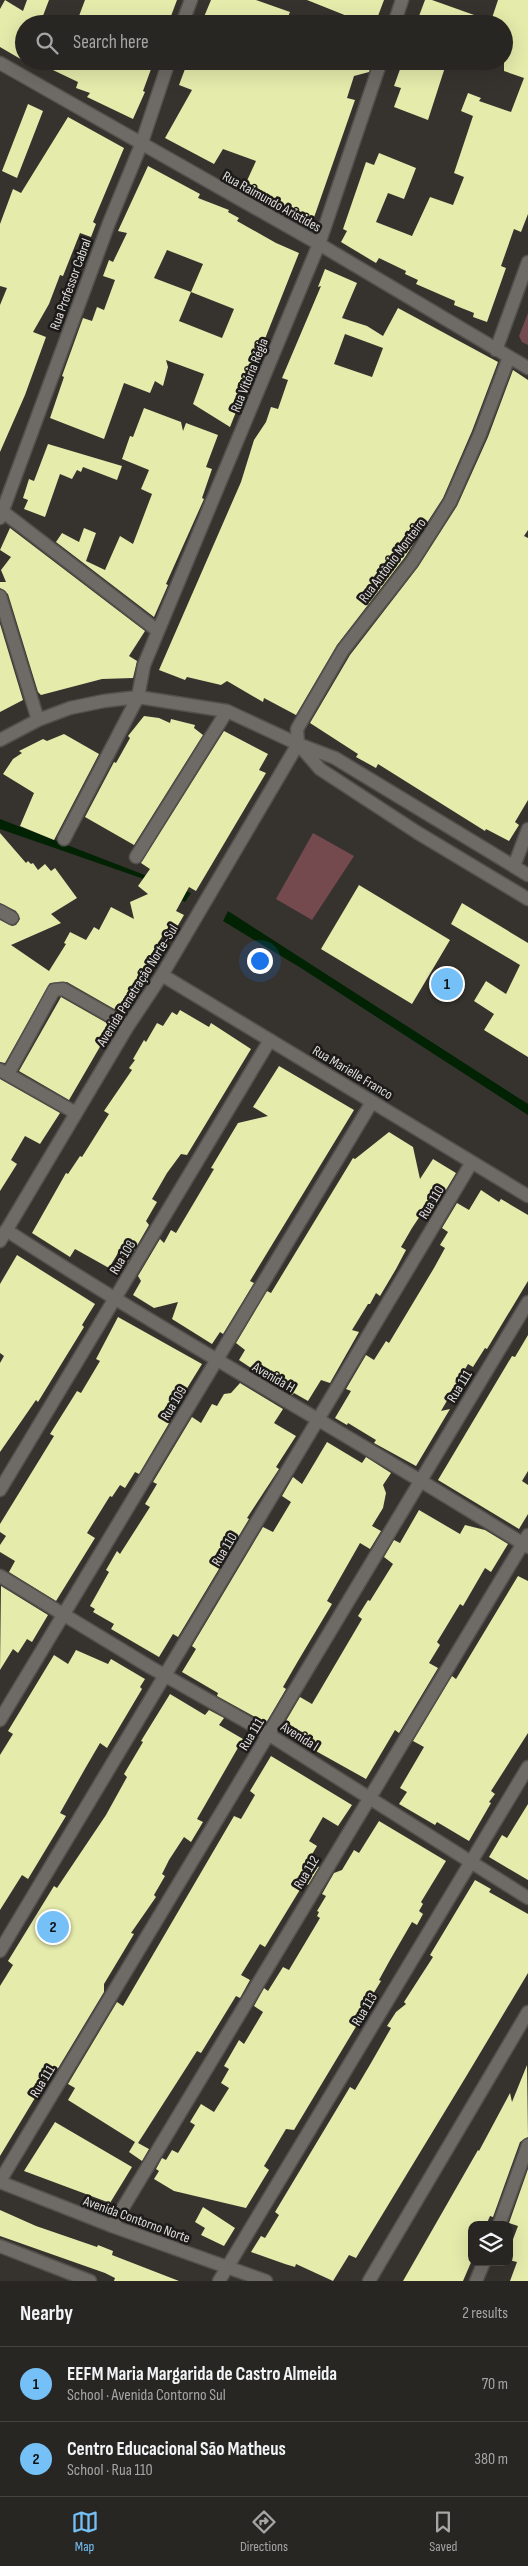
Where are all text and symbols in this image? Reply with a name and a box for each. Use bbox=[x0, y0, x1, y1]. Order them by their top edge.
search box bbox=[15, 15, 513, 70]
icon: search bbox=[33, 29, 61, 57]
text: Search here bbox=[73, 31, 149, 54]
street label: Rua Raimundo Aristides bbox=[219, 167, 324, 236]
street label: Rua Professor Cabral bbox=[46, 236, 95, 332]
street label: Rua Vitória Régia bbox=[227, 336, 272, 415]
street label: Rua Antônio Monteiro bbox=[355, 515, 430, 606]
street label: Avenida Penetração Norte-Sul bbox=[92, 921, 182, 1050]
your location bbox=[247, 948, 273, 974]
pin: 1 bbox=[431, 965, 463, 1003]
street label: Rua Marielle Franco bbox=[309, 1042, 396, 1103]
street label: Rua 110 bbox=[415, 1182, 448, 1222]
street label: Rua 108 bbox=[106, 1237, 139, 1278]
street label: Avenida H bbox=[249, 1358, 298, 1396]
street label: Rua 111 bbox=[443, 1367, 476, 1405]
street label: Rua 109 bbox=[157, 1383, 190, 1424]
street label: Rua 110 bbox=[208, 1529, 241, 1569]
street label: Rua 111 bbox=[235, 1715, 268, 1753]
street label: Avenida I bbox=[277, 1718, 322, 1755]
street label: Rua 112 bbox=[290, 1852, 323, 1892]
pin: 2 bbox=[37, 1908, 69, 1946]
street label: Rua 113 bbox=[348, 1990, 381, 2029]
street label: Rua 111 bbox=[26, 2062, 59, 2100]
street label: Avenida Contorno Norte bbox=[80, 2192, 193, 2247]
map controls bbox=[468, 2221, 513, 2266]
button: layers bbox=[468, 2221, 513, 2266]
text: Nearby bbox=[20, 2301, 73, 2326]
text: 2 results bbox=[462, 2304, 508, 2323]
text: EEFM Maria Margarida de Castro Almeida bbox=[67, 2363, 337, 2386]
text: 1 bbox=[33, 2375, 39, 2394]
text: 70 m bbox=[482, 2375, 508, 2394]
text: School · Avenida Contorno Sul bbox=[67, 2386, 226, 2405]
text: Centro Educacional São Matheus bbox=[67, 2438, 286, 2461]
text: 2 bbox=[32, 2450, 40, 2469]
text: 380 m bbox=[474, 2450, 508, 2469]
text: School · Rua 110 bbox=[67, 2461, 153, 2480]
tab: Map bbox=[71, 2508, 99, 2555]
tab: Directions bbox=[240, 2508, 288, 2555]
tab: Saved bbox=[429, 2508, 457, 2555]

